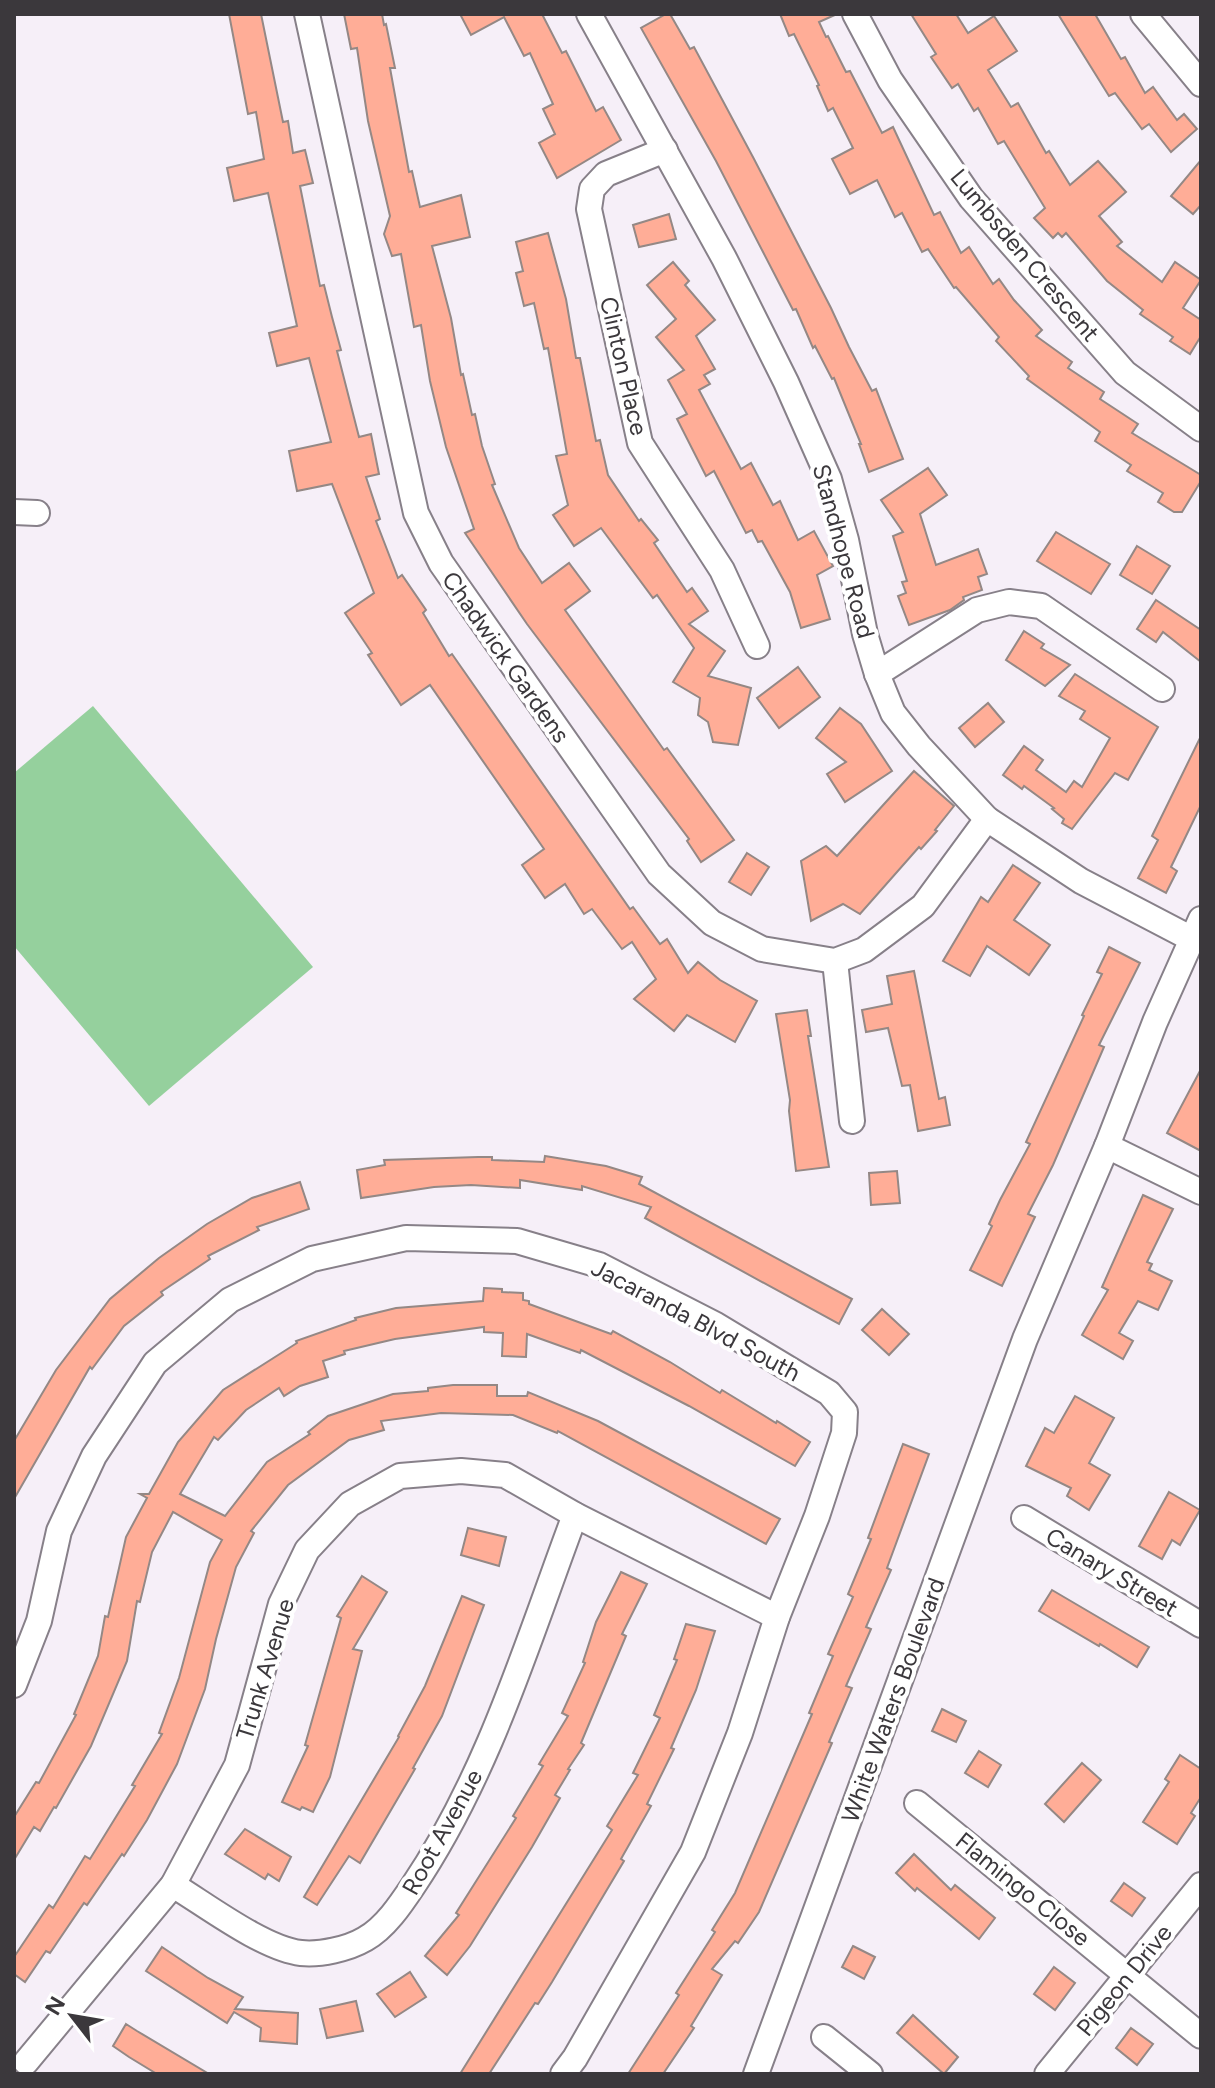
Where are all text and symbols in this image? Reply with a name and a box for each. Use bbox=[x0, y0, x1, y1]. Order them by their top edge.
street label: Lumbsden Crescent bbox=[944, 163, 1106, 347]
street label: Clinton Place bbox=[594, 294, 654, 438]
street label: Standhope Road bbox=[807, 461, 881, 641]
street label: Chadwick Gardens bbox=[436, 566, 576, 748]
street label: Jacaranda Blvd South bbox=[587, 1253, 805, 1387]
street label: Canary Street bbox=[1041, 1521, 1183, 1623]
street label: White Waters Boulevard bbox=[835, 1574, 951, 1826]
street label: Trunk Avenue bbox=[230, 1595, 300, 1743]
street label: Root Avenue bbox=[396, 1764, 488, 1900]
street label: Flamingo Close bbox=[950, 1826, 1096, 1952]
street label: Pigeon Drive bbox=[1070, 1918, 1178, 2042]
north arrow bbox=[32, 1976, 112, 2056]
text: N bbox=[39, 1992, 71, 2020]

